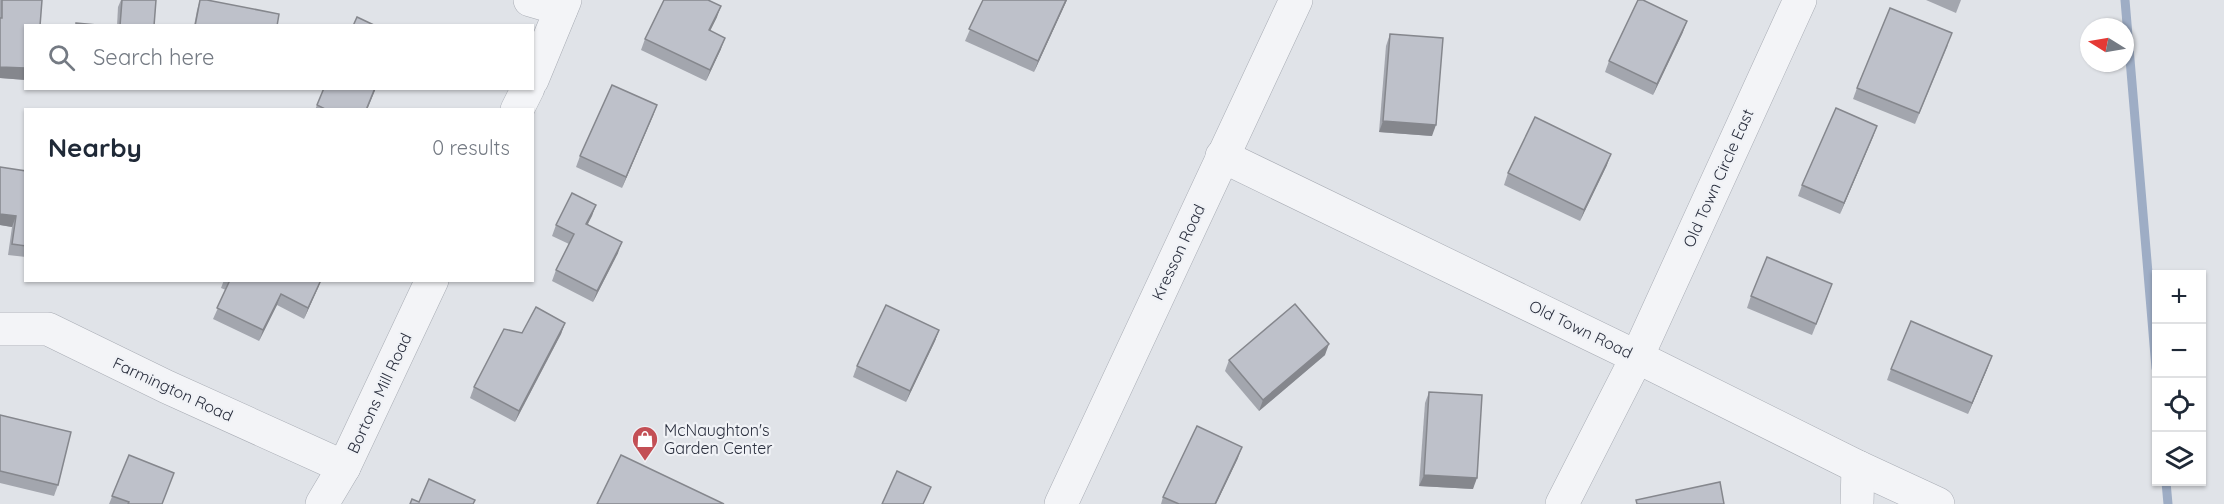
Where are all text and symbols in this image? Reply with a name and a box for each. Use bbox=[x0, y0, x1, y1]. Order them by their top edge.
north arrow bbox=[2080, 18, 2134, 72]
search box bbox=[24, 24, 534, 90]
icon: search bbox=[45, 41, 78, 74]
text: Search here bbox=[93, 43, 214, 71]
street label: Old Town Circle East bbox=[1678, 106, 1758, 250]
text: Nearby bbox=[48, 131, 142, 164]
text: 0 results bbox=[432, 135, 510, 160]
street label: Kresson Road bbox=[1147, 201, 1209, 303]
map controls bbox=[2152, 270, 2206, 486]
button: + bbox=[2152, 270, 2206, 324]
street label: Old Town Road bbox=[1526, 295, 1636, 363]
button: − bbox=[2152, 324, 2206, 378]
street label: Bortons Mill Road bbox=[342, 330, 416, 456]
street label: Farmington Road bbox=[110, 352, 236, 426]
button: locate bbox=[2152, 378, 2206, 432]
place label: McNaughton's Garden Center bbox=[664, 420, 772, 458]
shop icon: McNaughton's Garden Center bbox=[630, 424, 660, 462]
button: layers bbox=[2152, 432, 2206, 486]

